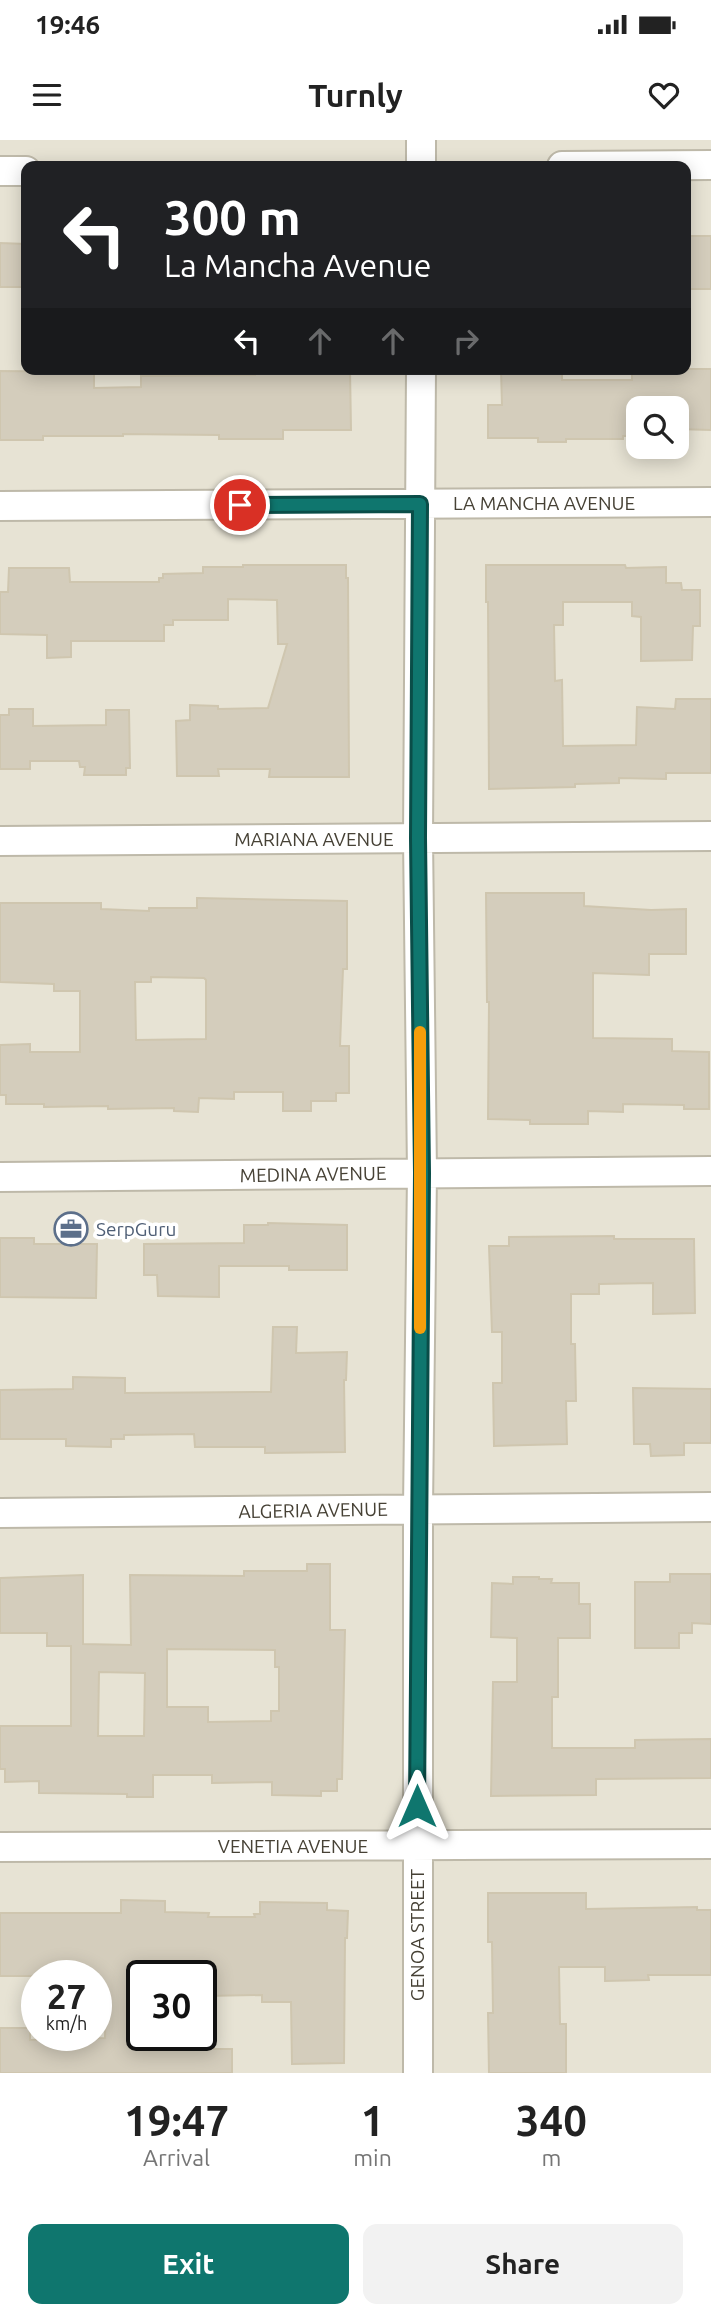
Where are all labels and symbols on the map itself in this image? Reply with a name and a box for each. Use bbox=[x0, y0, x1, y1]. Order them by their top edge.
pin bbox=[210, 475, 270, 535]
street label: LA MANCHA AVENUE bbox=[453, 492, 635, 514]
street label: MARIANA AVENUE bbox=[234, 828, 394, 850]
street label: MEDINA AVENUE bbox=[239, 1162, 387, 1186]
office icon: SerpGuru bbox=[52, 1210, 90, 1248]
place label: SerpGuru bbox=[96, 1218, 176, 1240]
street label: ALGERIA AVENUE bbox=[238, 1498, 388, 1522]
position arrow bbox=[380, 1769, 454, 1843]
street label: VENETIA AVENUE bbox=[218, 1835, 368, 1857]
street label: GENOA STREET bbox=[406, 1868, 428, 2001]
speed limit sign: 30 bbox=[126, 1960, 217, 2051]

